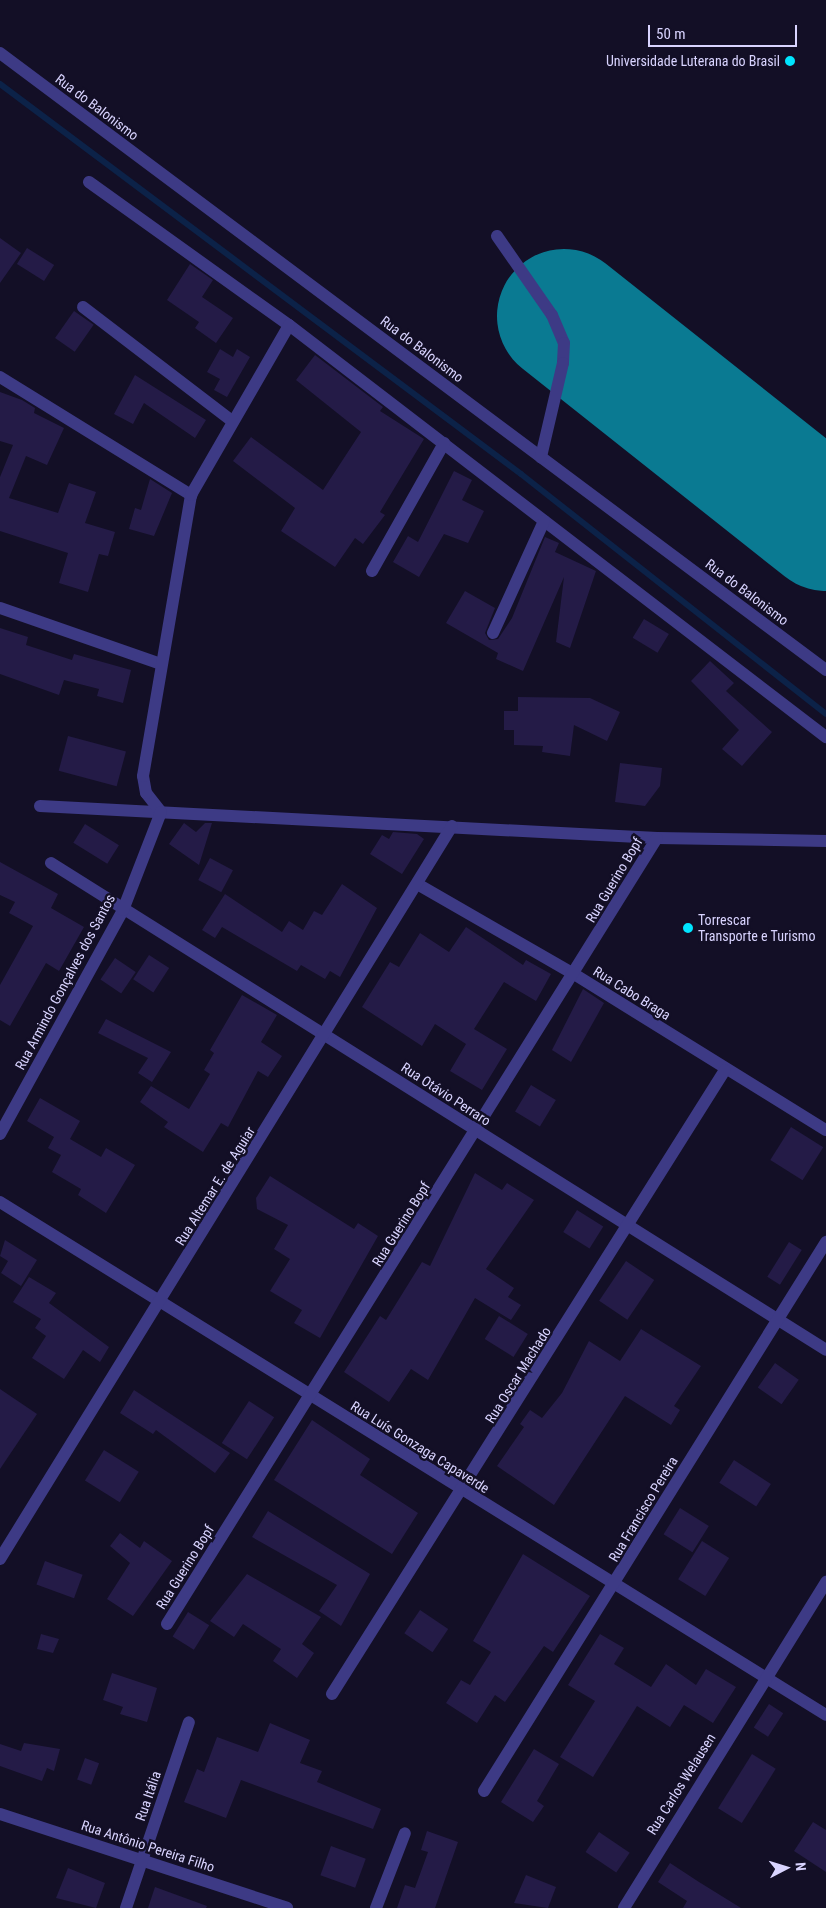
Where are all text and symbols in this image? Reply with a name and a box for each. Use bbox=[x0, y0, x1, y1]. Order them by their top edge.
scale bar bbox=[651, 15, 800, 47]
text: 50 m bbox=[656, 25, 686, 43]
place label: Universidade Luterana do Brasil bbox=[606, 53, 780, 69]
marker: Universidade Luterana do Brasil bbox=[784, 55, 796, 67]
street label: Rua do Balonismo bbox=[52, 70, 142, 144]
street label: Rua do Balonismo bbox=[377, 312, 467, 386]
street label: Rua do Balonismo bbox=[702, 555, 792, 629]
street label: Rua Guerino Bopf bbox=[582, 834, 646, 926]
street label: Rua Armindo Gonçalves dos Santos bbox=[11, 891, 119, 1073]
place label: Torrescar Transporte e Turismo bbox=[698, 912, 816, 944]
marker: Torrescar Transporte e Turismo bbox=[682, 922, 694, 934]
street label: Rua Cabo Braga bbox=[590, 963, 674, 1023]
street label: Rua Otávio Perraro bbox=[398, 1059, 494, 1129]
street label: Rua Altemar E. de Aguiar bbox=[171, 1123, 259, 1249]
street label: Rua Guerino Bopf bbox=[368, 1179, 434, 1269]
street label: Rua Oscar Machado bbox=[482, 1324, 554, 1426]
street label: Rua Luís Gonzaga Capaverde bbox=[348, 1397, 492, 1497]
street label: Rua Francisco Pereira bbox=[605, 1453, 681, 1565]
street label: Rua Guerino Bopf bbox=[152, 1522, 218, 1612]
street label: Rua Carlos Welausen bbox=[643, 1730, 719, 1838]
street label: Rua Itália bbox=[132, 1769, 164, 1823]
street label: Rua Antônio Pereira Filho bbox=[79, 1816, 217, 1876]
north arrow bbox=[761, 1843, 811, 1893]
text: N bbox=[793, 1862, 809, 1872]

